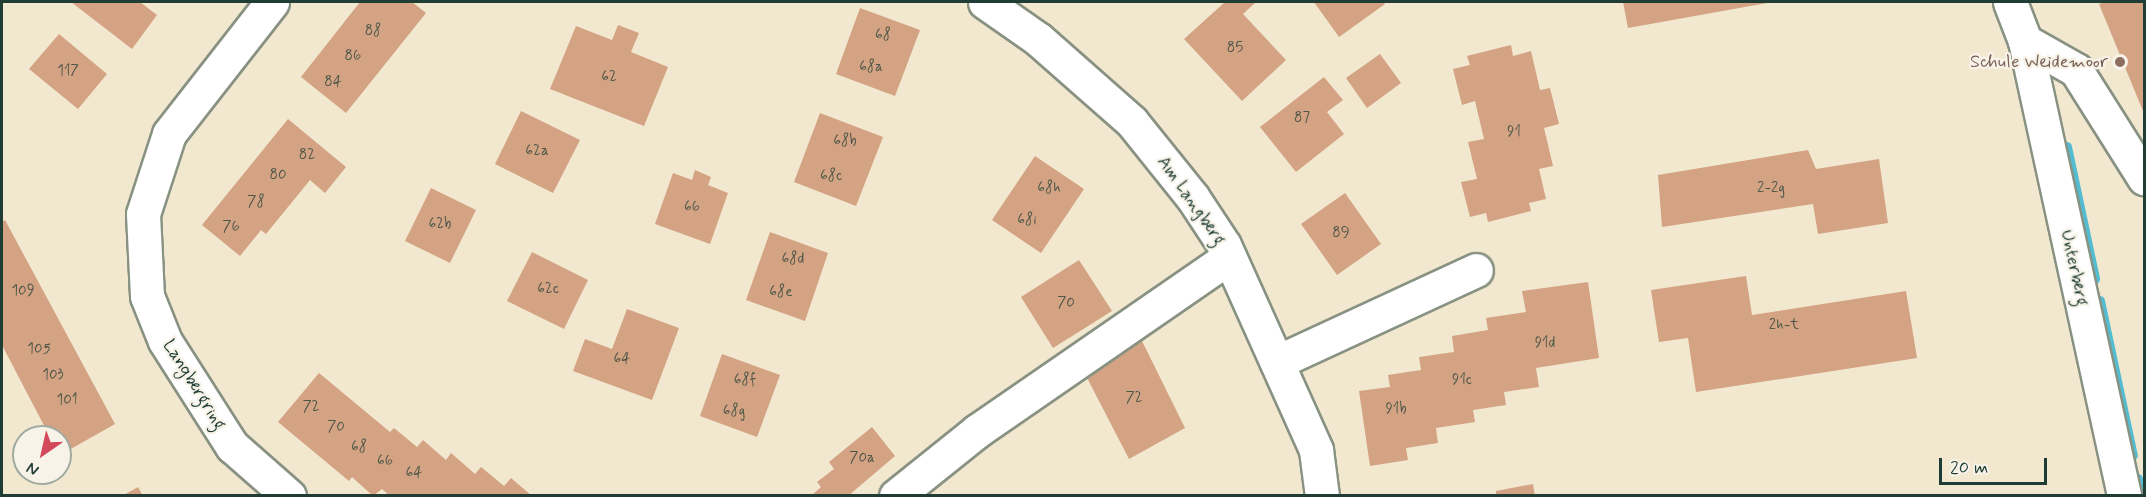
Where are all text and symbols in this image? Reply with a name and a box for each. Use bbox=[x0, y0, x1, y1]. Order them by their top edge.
house number: 88 bbox=[365, 23, 381, 41]
house number: 68 bbox=[875, 27, 891, 45]
house number: 85 bbox=[1227, 40, 1243, 58]
house number: 86 bbox=[345, 48, 361, 66]
place label: Schule Weidemoor bbox=[1969, 51, 2108, 73]
marker: Schule Weidemoor bbox=[2113, 55, 2127, 69]
house number: 68a bbox=[859, 59, 883, 77]
house number: 117 bbox=[57, 63, 79, 81]
house number: 62 bbox=[601, 69, 617, 87]
house number: 84 bbox=[324, 74, 342, 92]
house number: 87 bbox=[1294, 110, 1310, 128]
house number: 91 bbox=[1507, 124, 1521, 142]
house number: 68b bbox=[833, 133, 857, 151]
house number: 62a bbox=[525, 143, 549, 161]
house number: 82 bbox=[299, 147, 315, 165]
street label: Am Langberg bbox=[1152, 152, 1230, 250]
house number: 80 bbox=[269, 167, 287, 185]
house number: 68c bbox=[820, 168, 842, 186]
house number: 68h bbox=[1037, 180, 1061, 198]
house number: 2-2g bbox=[1757, 180, 1785, 198]
house number: 78 bbox=[247, 194, 265, 212]
house number: 66 bbox=[684, 199, 700, 217]
house number: 68i bbox=[1017, 212, 1037, 230]
house number: 62b bbox=[429, 216, 451, 234]
house number: 76 bbox=[222, 219, 240, 237]
house number: 89 bbox=[1332, 225, 1350, 243]
street label: Unterberg bbox=[2055, 228, 2093, 308]
house number: 68d bbox=[782, 251, 804, 269]
house number: 62c bbox=[537, 281, 559, 299]
house number: 109 bbox=[11, 283, 35, 301]
house number: 68e bbox=[769, 284, 793, 302]
house number: 70 bbox=[1057, 295, 1075, 313]
house number: 2h-t bbox=[1769, 317, 1799, 335]
house number: 91d bbox=[1535, 335, 1555, 353]
street label: Langbergring bbox=[158, 336, 230, 434]
house number: 105 bbox=[27, 341, 51, 359]
house number: 64 bbox=[614, 351, 630, 369]
house number: 103 bbox=[42, 367, 64, 385]
house number: 68f bbox=[734, 372, 756, 390]
house number: 91c bbox=[1452, 372, 1472, 390]
house number: 72 bbox=[1125, 390, 1143, 408]
house number: 101 bbox=[56, 392, 78, 410]
house number: 72 bbox=[302, 399, 320, 417]
house number: 91b bbox=[1385, 401, 1407, 419]
house number: 68g bbox=[723, 403, 745, 421]
house number: 70 bbox=[327, 419, 345, 437]
north arrow bbox=[12, 425, 72, 485]
house number: 68 bbox=[351, 439, 367, 457]
scale bar bbox=[1942, 446, 2050, 484]
house number: 70a bbox=[849, 450, 875, 468]
house number: 66 bbox=[377, 453, 393, 471]
text: 20 m bbox=[1950, 456, 1988, 480]
text: N bbox=[22, 457, 43, 480]
house number: 64 bbox=[406, 465, 422, 483]

